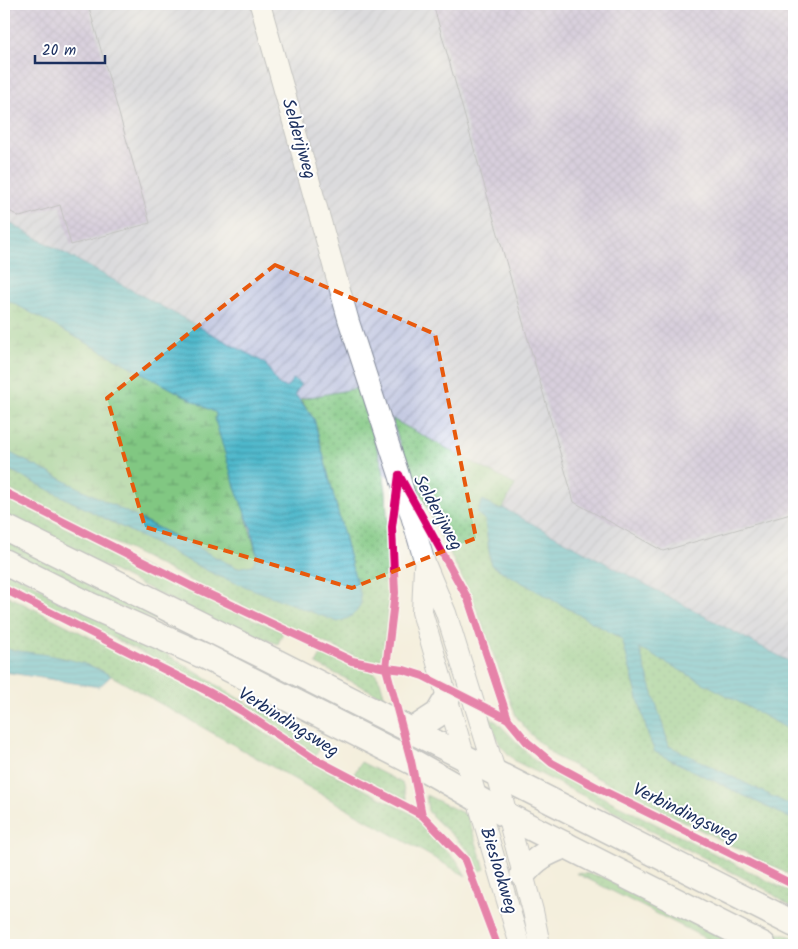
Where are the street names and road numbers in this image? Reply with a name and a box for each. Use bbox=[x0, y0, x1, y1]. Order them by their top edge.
street label: Selderijweg bbox=[273, 95, 323, 183]
street label: Selderijweg bbox=[404, 470, 470, 556]
street label: Verbindingsweg bbox=[232, 680, 344, 766]
street label: Verbindingsweg bbox=[627, 776, 743, 852]
street label: Bieslookweg bbox=[471, 824, 525, 918]

